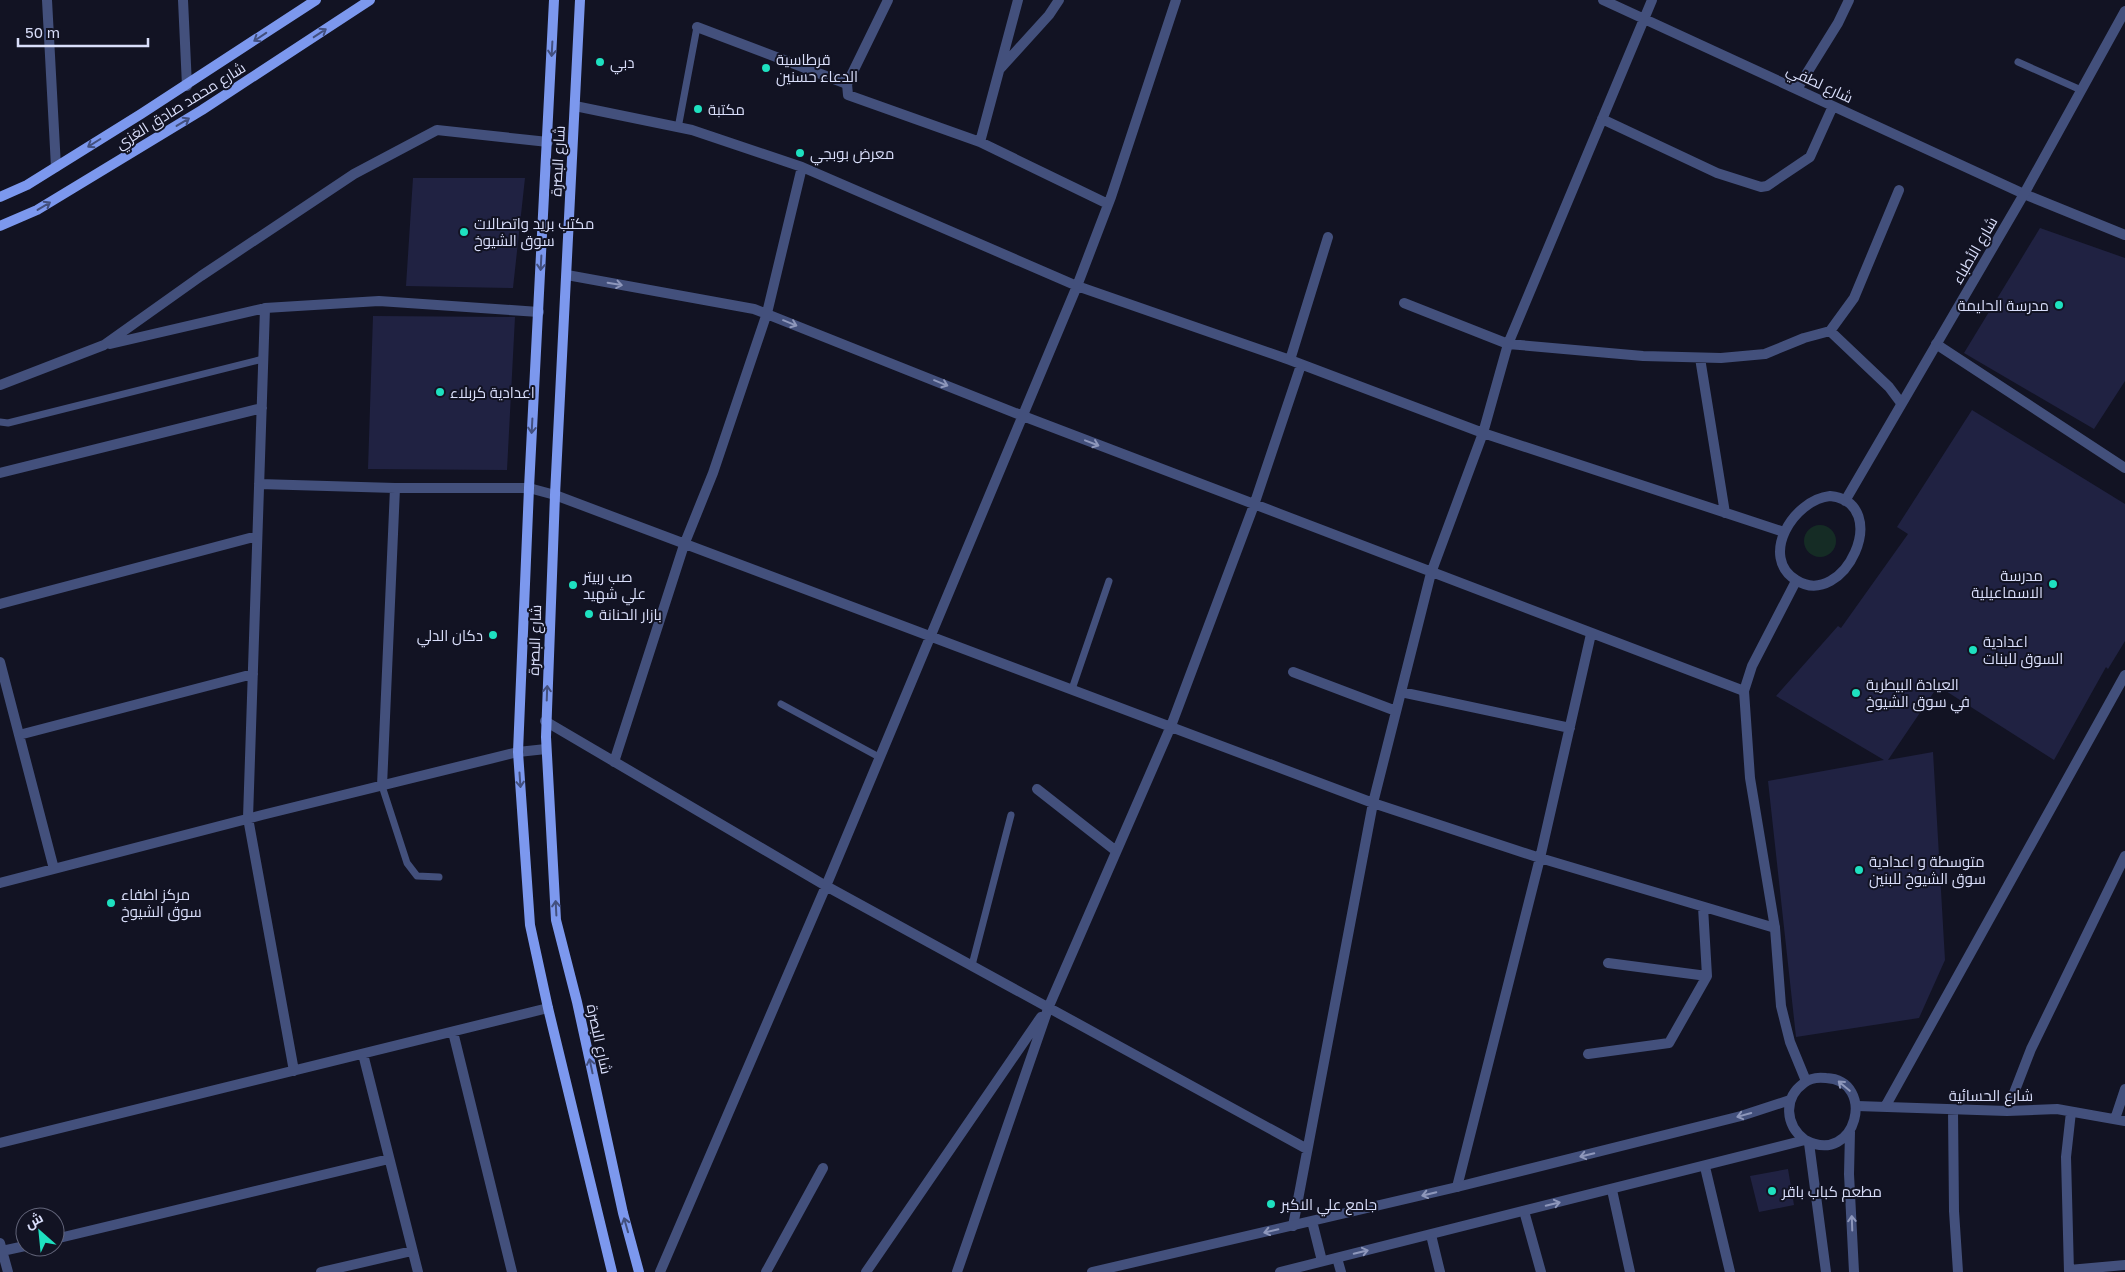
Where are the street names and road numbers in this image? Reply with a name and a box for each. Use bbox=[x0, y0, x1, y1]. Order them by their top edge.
street label: شارع محمد صادق الغزي bbox=[112, 58, 250, 156]
street label: شارع لطفي bbox=[1782, 60, 1856, 110]
street label: شارع البصرة bbox=[546, 125, 571, 197]
street label: شارع الأطباء bbox=[1948, 213, 2003, 288]
street label: شارع البصرة bbox=[524, 604, 547, 676]
street label: شارع البصرة bbox=[581, 1002, 616, 1076]
street label: شارع الحسائية bbox=[1949, 1086, 2033, 1107]

